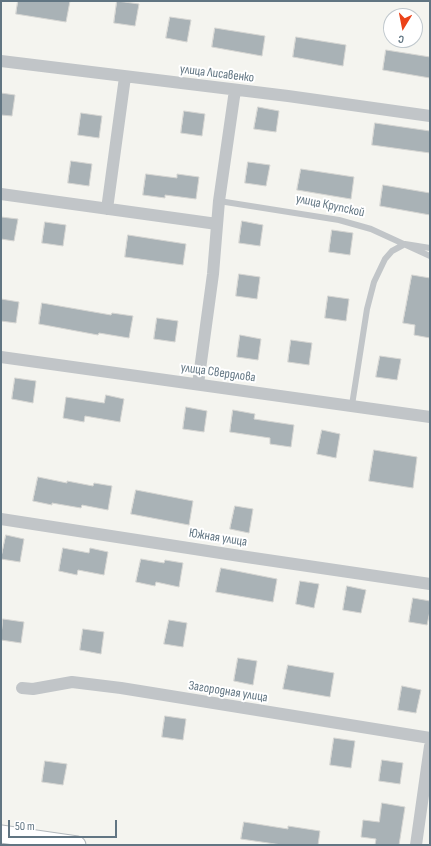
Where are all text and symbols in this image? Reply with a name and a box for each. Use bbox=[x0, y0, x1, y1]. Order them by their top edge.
north arrow bbox=[383, 8, 423, 48]
text: С bbox=[397, 32, 405, 46]
street label: улица Лисавенко bbox=[179, 62, 255, 86]
street label: улица Крупской bbox=[294, 191, 366, 221]
street label: улица Свердлова bbox=[180, 360, 256, 386]
street label: Южная улица bbox=[188, 526, 248, 550]
street label: Загородная улица bbox=[187, 678, 269, 706]
scale bar bbox=[10, 812, 119, 838]
text: 50 m bbox=[15, 819, 35, 834]

